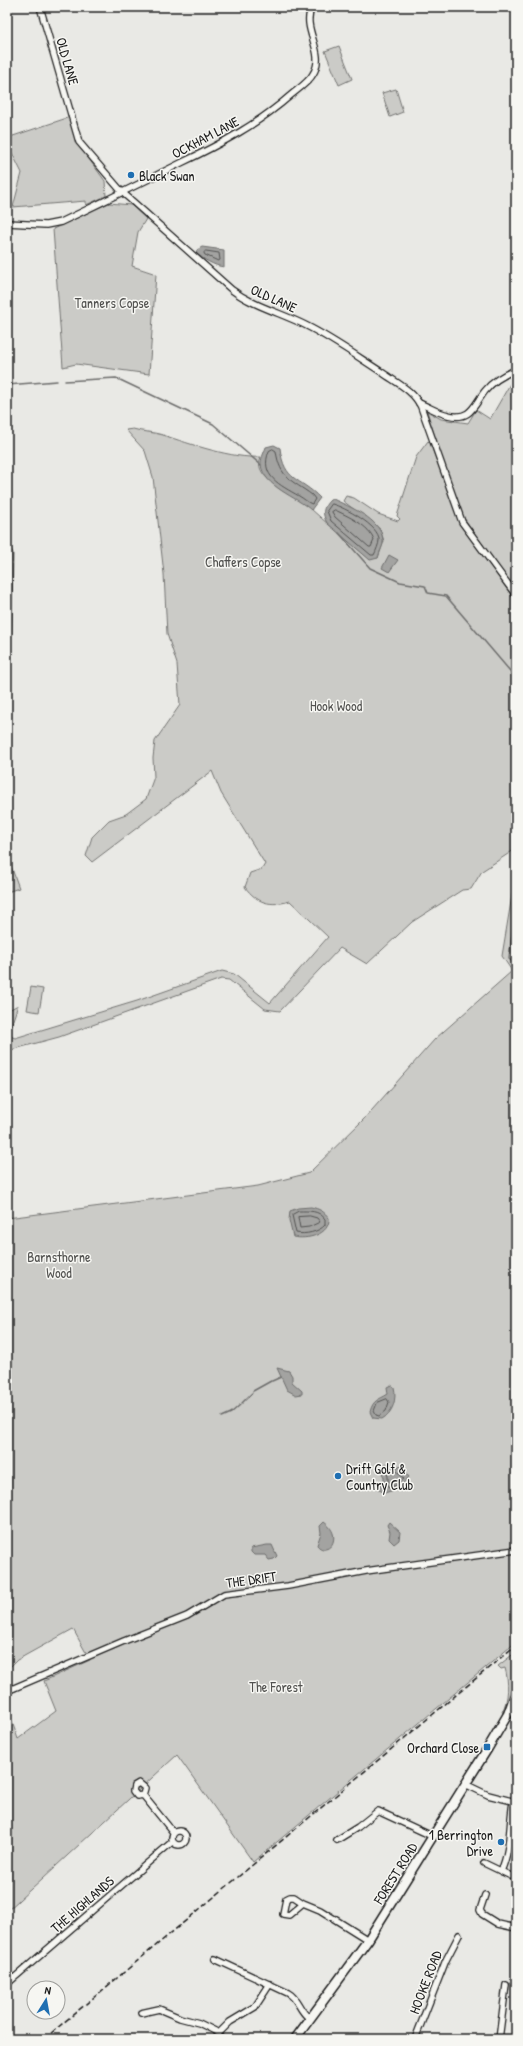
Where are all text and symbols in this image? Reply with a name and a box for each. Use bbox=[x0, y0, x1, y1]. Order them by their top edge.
street label: OLD LANE bbox=[52, 35, 84, 87]
street label: OCKHAM LANE bbox=[168, 111, 242, 163]
place label: Black Swan bbox=[139, 166, 195, 185]
marker: Black Swan bbox=[126, 170, 136, 180]
street label: OLD LANE bbox=[248, 279, 300, 317]
park label: Tanners Copse bbox=[75, 293, 150, 313]
park label: Chaffers Copse bbox=[205, 552, 282, 572]
park label: Hook Wood bbox=[310, 696, 363, 715]
park label: Barnsthorne Wood bbox=[27, 1247, 91, 1282]
place label: Drift Golf & Country Club bbox=[346, 1459, 414, 1495]
marker: Drift Golf & Country Club bbox=[333, 1471, 343, 1481]
street label: THE DRIFT bbox=[225, 1566, 278, 1592]
park label: The Forest bbox=[249, 1677, 303, 1696]
place label: Orchard Close bbox=[407, 1738, 479, 1757]
marker: Orchard Close bbox=[482, 1742, 492, 1752]
place label: 1 Berrington Drive bbox=[429, 1825, 493, 1860]
marker: 1 Berrington Drive bbox=[496, 1837, 506, 1847]
street label: FOREST ROAD bbox=[368, 1838, 422, 1908]
street label: THE HIGHLANDS bbox=[46, 1871, 118, 1937]
street label: HOOKE ROAD bbox=[404, 1947, 446, 2016]
north arrow bbox=[26, 1980, 66, 2020]
text: N bbox=[44, 1983, 52, 1998]

